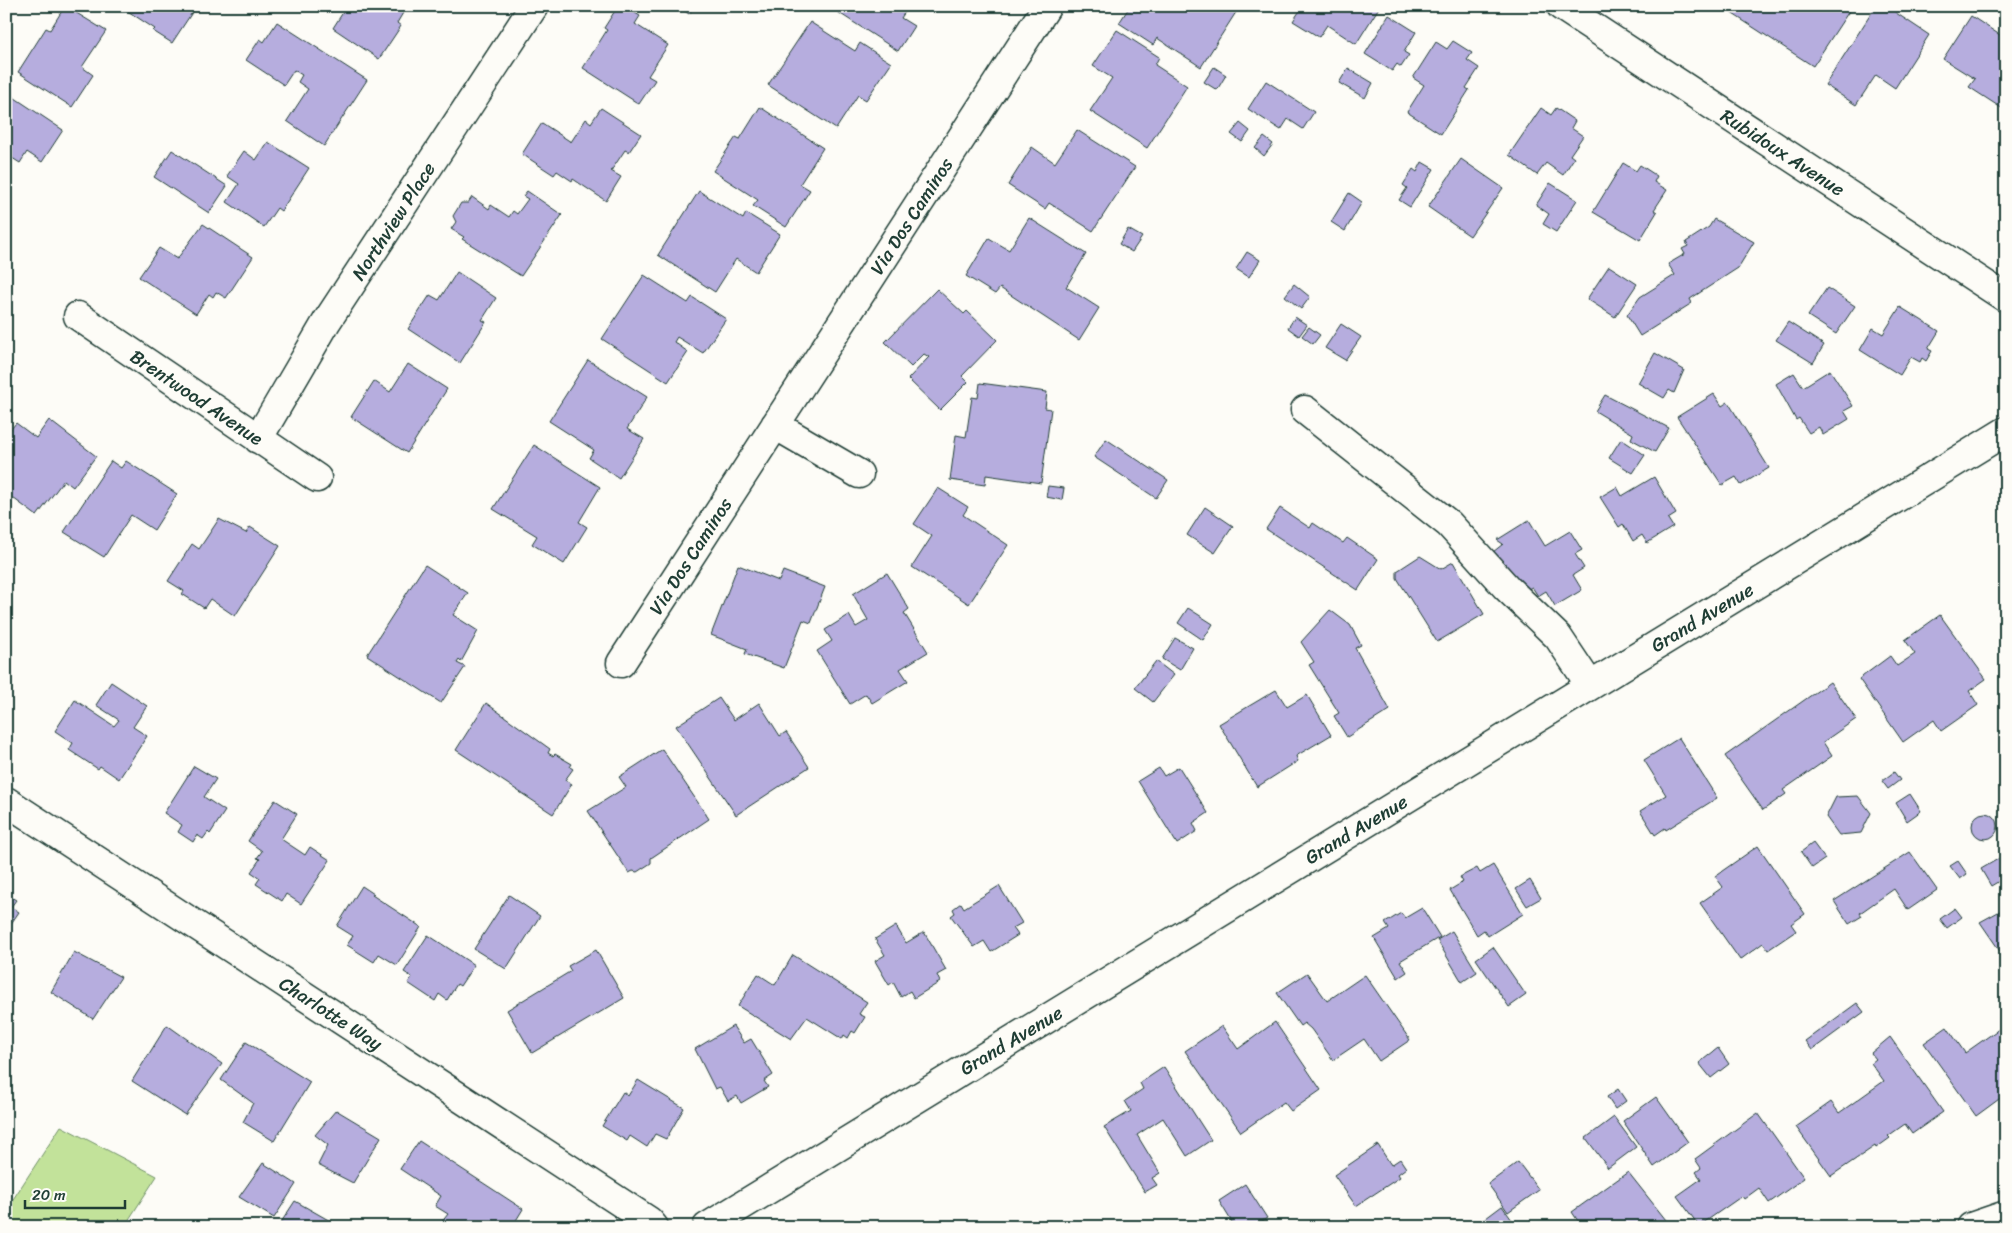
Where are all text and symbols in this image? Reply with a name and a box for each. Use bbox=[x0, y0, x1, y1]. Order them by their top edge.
street label: Rubidoux Avenue bbox=[1714, 100, 1852, 205]
street label: Via Dos Caminos bbox=[861, 151, 962, 282]
street label: Northview Place bbox=[343, 155, 444, 287]
street label: Brentwood Avenue bbox=[123, 340, 270, 454]
street label: Via Dos Caminos bbox=[640, 491, 741, 622]
street label: Grand Avenue bbox=[1644, 573, 1761, 661]
street label: Grand Avenue bbox=[1298, 785, 1415, 873]
street label: Charlotte Way bbox=[272, 967, 389, 1059]
street label: Grand Avenue bbox=[953, 996, 1070, 1084]
scale bar bbox=[25, 1178, 125, 1210]
text: 20 m bbox=[32, 1182, 66, 1208]

